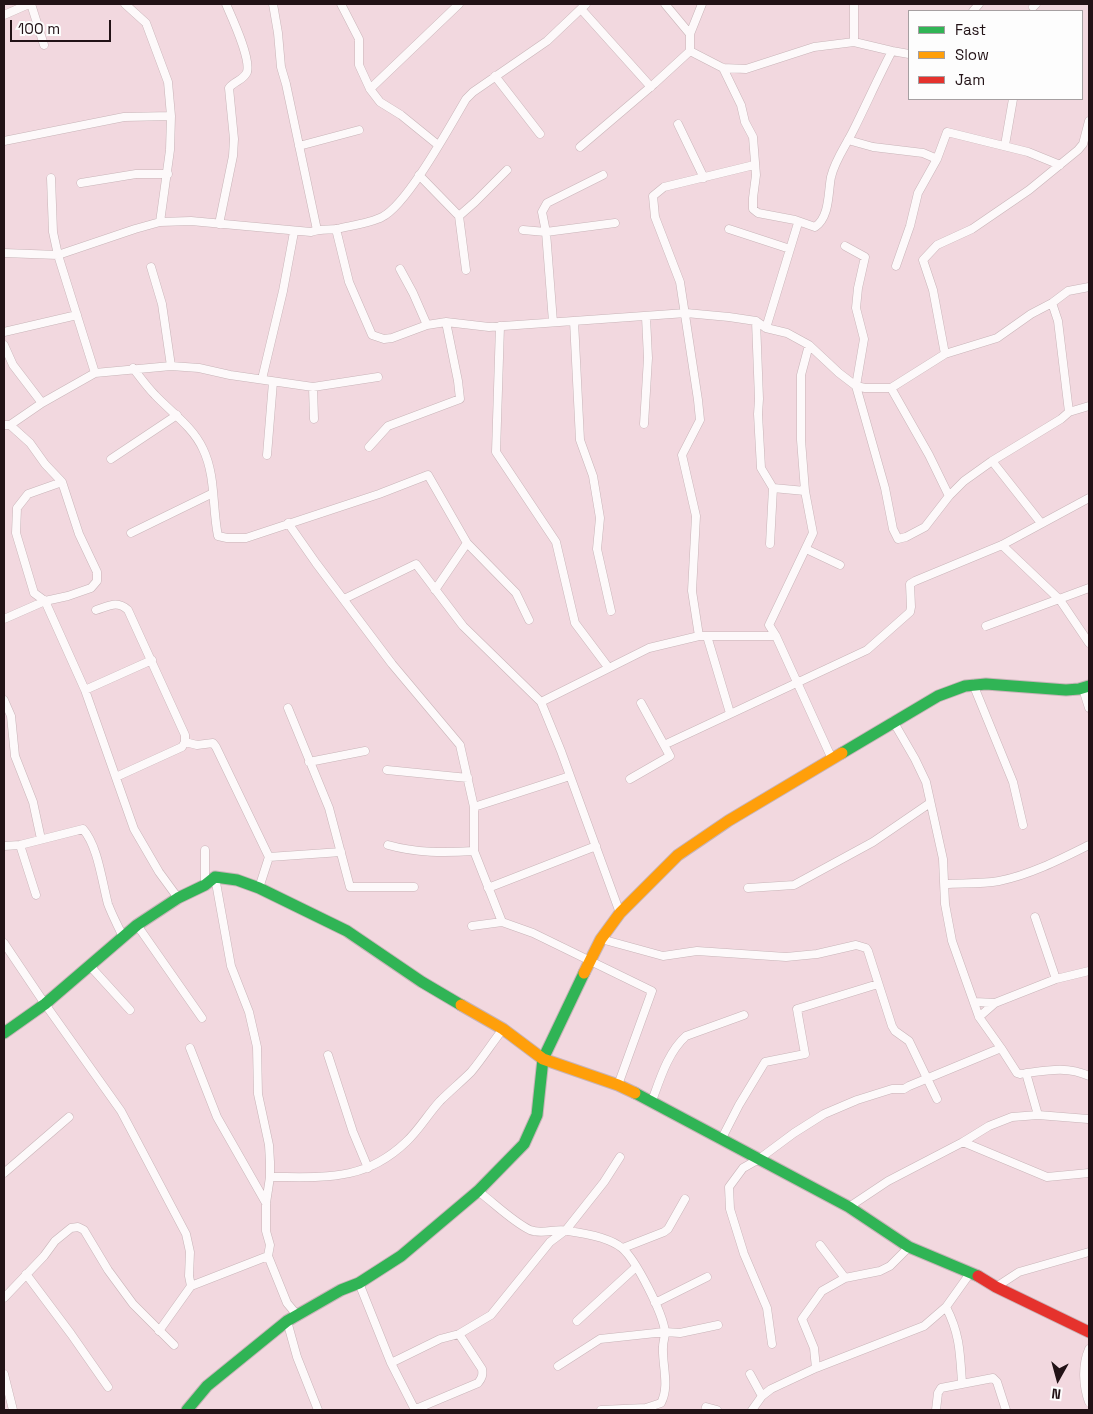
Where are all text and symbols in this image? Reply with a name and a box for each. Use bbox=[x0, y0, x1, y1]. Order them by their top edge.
scale bar bbox=[12, 10, 114, 42]
legend bbox=[908, 10, 1083, 100]
text: 100 m bbox=[18, 19, 60, 38]
text: Fast bbox=[955, 20, 986, 39]
text: Slow bbox=[955, 45, 989, 64]
text: Jam bbox=[955, 70, 985, 89]
north arrow bbox=[1033, 1354, 1083, 1404]
text: N bbox=[1050, 1384, 1062, 1403]

